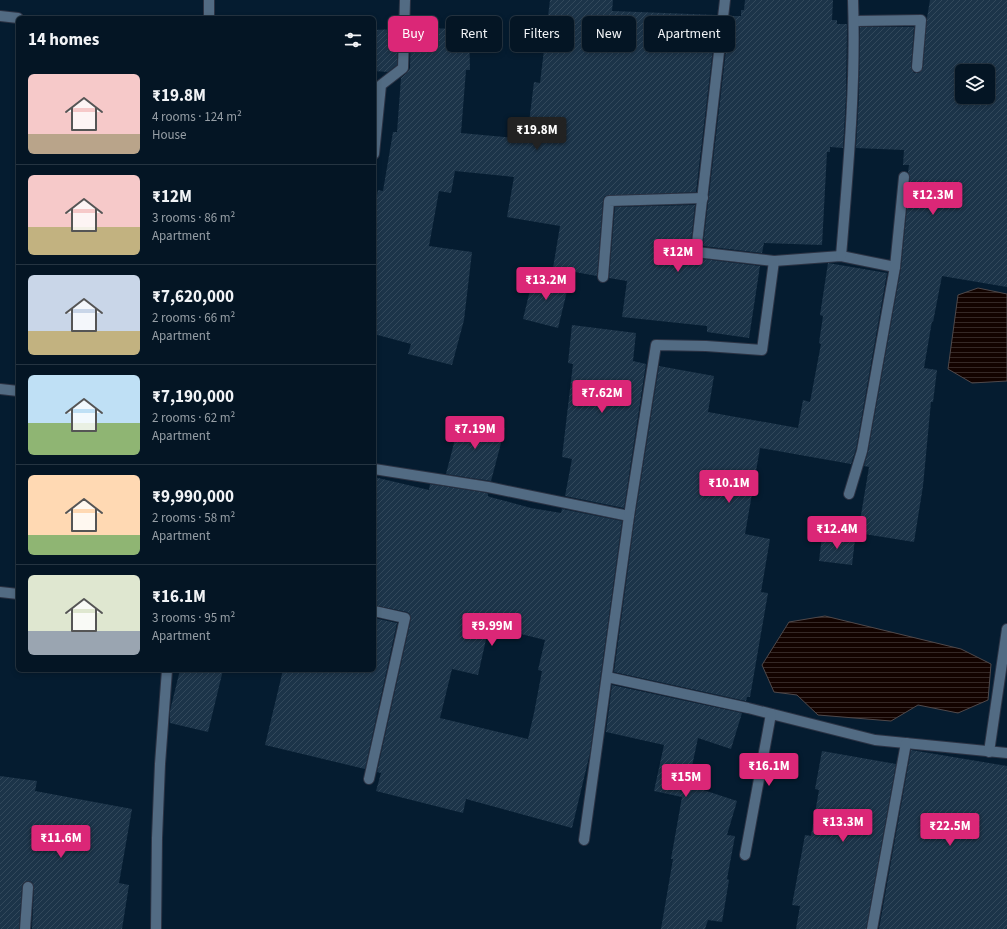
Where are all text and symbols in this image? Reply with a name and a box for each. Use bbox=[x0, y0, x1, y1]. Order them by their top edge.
chip: Buy bbox=[388, 16, 438, 52]
chip: Rent bbox=[446, 16, 502, 52]
chip: Filters bbox=[510, 16, 574, 52]
chip: New bbox=[582, 16, 636, 52]
chip: Apartment bbox=[644, 16, 735, 52]
text: 14 homes bbox=[28, 28, 99, 52]
icon: filters bbox=[342, 29, 364, 51]
map controls bbox=[955, 64, 995, 104]
button: layers bbox=[955, 64, 995, 104]
text: ₹19.8M bbox=[152, 84, 206, 108]
icon: home bbox=[60, 90, 108, 138]
text: 4 rooms · 124 m² bbox=[152, 108, 242, 126]
pin: ₹19.8M bbox=[504, 117, 570, 151]
text: ₹19.8M bbox=[516, 121, 558, 139]
text: House bbox=[152, 126, 187, 144]
pin: ₹12.3M bbox=[900, 182, 966, 216]
text: ₹12M bbox=[152, 185, 192, 209]
text: ₹12.3M bbox=[912, 186, 954, 204]
icon: home bbox=[60, 191, 108, 239]
text: 3 rooms · 86 m² bbox=[152, 209, 235, 227]
text: Apartment bbox=[152, 227, 210, 245]
pin: ₹12M bbox=[654, 239, 702, 273]
text: ₹12M bbox=[663, 243, 693, 261]
pin: ₹13.2M bbox=[513, 267, 579, 301]
text: ₹13.2M bbox=[525, 271, 567, 289]
text: ₹7,620,000 bbox=[152, 285, 234, 309]
icon: home bbox=[60, 291, 108, 339]
text: 2 rooms · 66 m² bbox=[152, 309, 235, 327]
text: Apartment bbox=[152, 327, 210, 345]
pin: ₹7.62M bbox=[569, 380, 635, 414]
text: ₹7.62M bbox=[581, 384, 623, 402]
text: ₹7,190,000 bbox=[152, 385, 234, 409]
icon: home bbox=[60, 391, 108, 439]
text: 2 rooms · 62 m² bbox=[152, 409, 235, 427]
pin: ₹7.19M bbox=[442, 416, 508, 450]
text: ₹7.19M bbox=[454, 420, 496, 438]
text: Apartment bbox=[152, 427, 210, 445]
pin: ₹10.1M bbox=[696, 470, 762, 504]
text: ₹10.1M bbox=[708, 474, 750, 492]
text: ₹9,990,000 bbox=[152, 485, 234, 509]
icon: home bbox=[60, 491, 108, 539]
text: 2 rooms · 58 m² bbox=[152, 509, 235, 527]
pin: ₹12.4M bbox=[804, 516, 870, 550]
text: ₹12.4M bbox=[816, 520, 858, 538]
text: Apartment bbox=[152, 527, 210, 545]
text: ₹16.1M bbox=[152, 585, 206, 609]
icon: home bbox=[60, 591, 108, 639]
text: 3 rooms · 95 m² bbox=[152, 609, 235, 627]
pin: ₹9.99M bbox=[459, 613, 525, 647]
text: ₹9.99M bbox=[471, 617, 513, 635]
text: Apartment bbox=[152, 627, 210, 645]
pin: ₹16.1M bbox=[736, 753, 802, 787]
text: ₹16.1M bbox=[748, 757, 790, 775]
pin: ₹15M bbox=[662, 764, 710, 798]
text: ₹15M bbox=[671, 768, 701, 786]
pin: ₹13.3M bbox=[810, 809, 876, 843]
text: ₹13.3M bbox=[822, 813, 864, 831]
pin: ₹22.5M bbox=[917, 813, 983, 847]
text: ₹22.5M bbox=[929, 817, 971, 835]
pin: ₹11.6M bbox=[28, 825, 94, 859]
text: ₹11.6M bbox=[40, 829, 82, 847]

